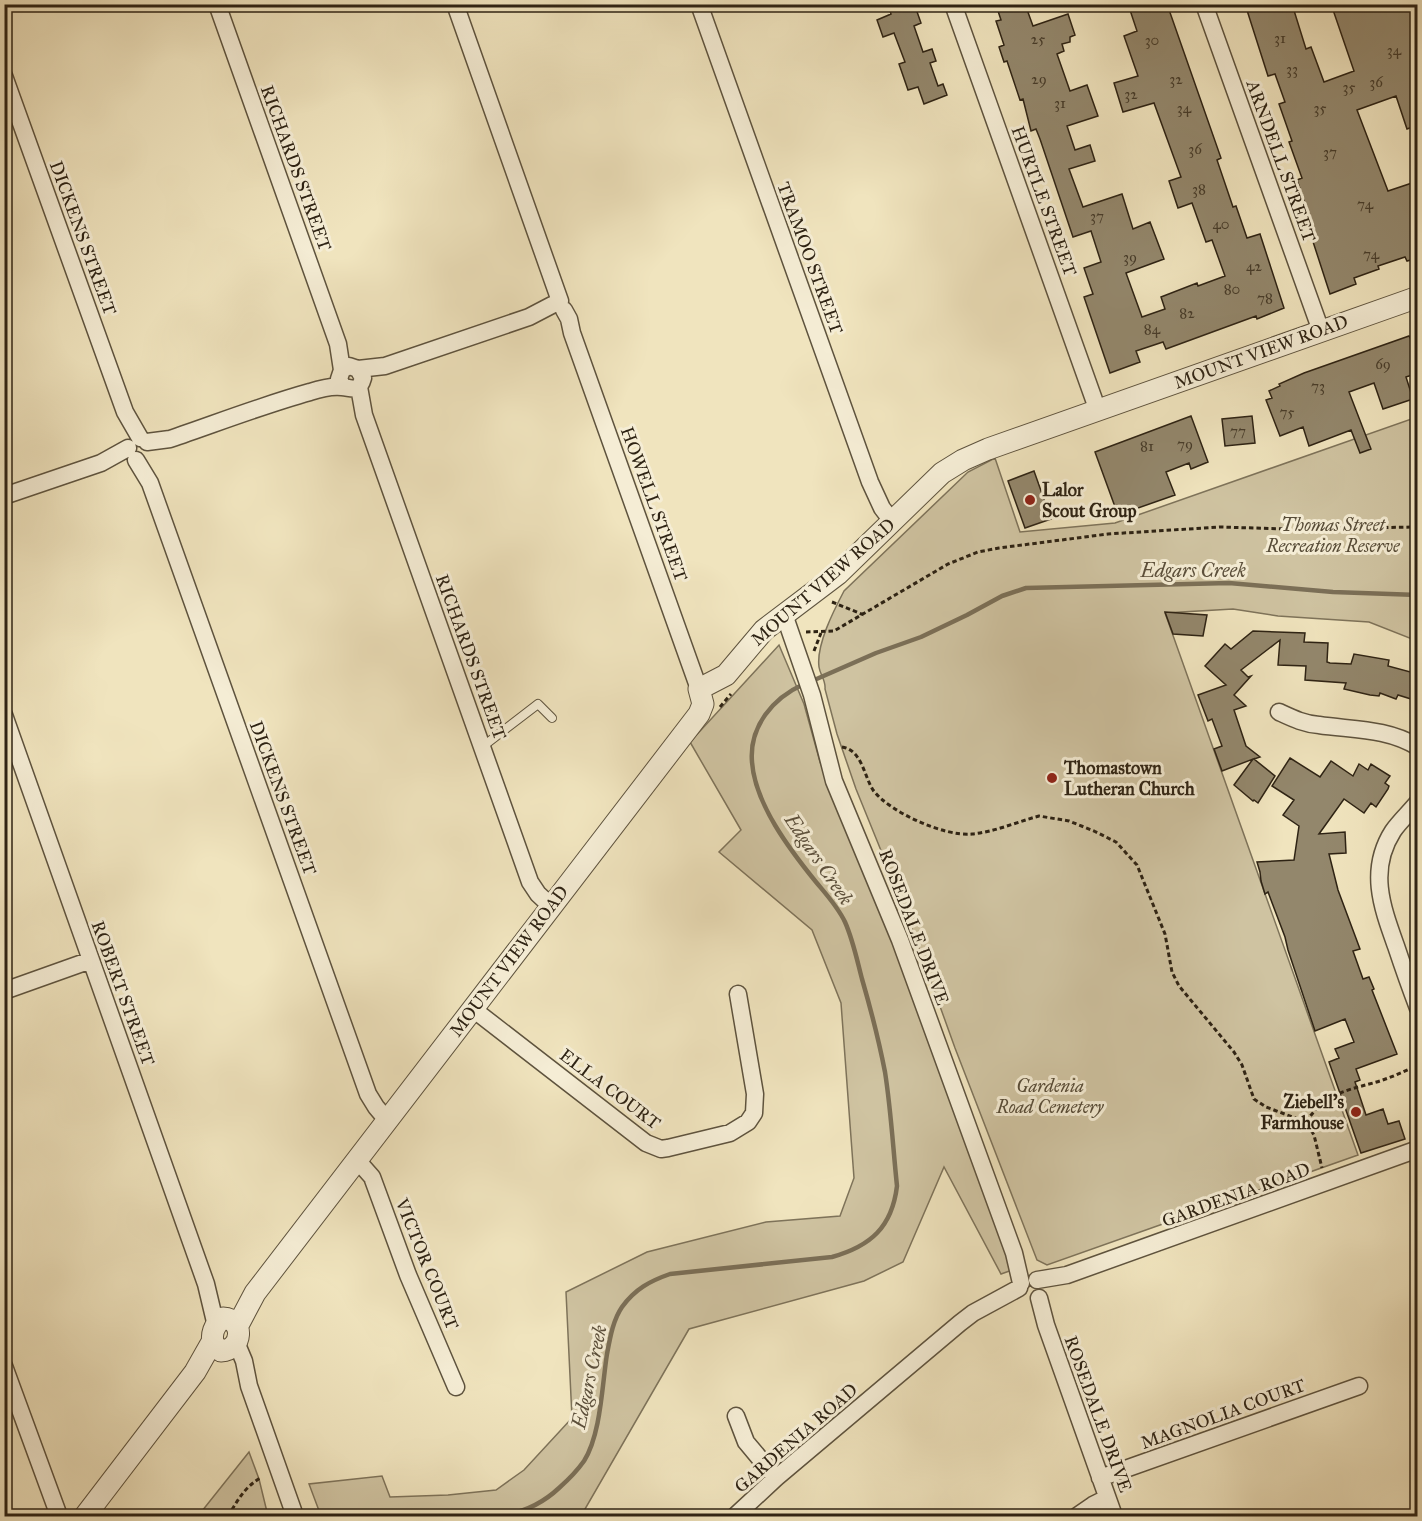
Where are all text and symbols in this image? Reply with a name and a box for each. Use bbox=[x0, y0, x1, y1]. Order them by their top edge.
house number: 31 bbox=[1274, 29, 1286, 47]
house number: 25 bbox=[1031, 30, 1045, 48]
house number: 30 bbox=[1145, 31, 1159, 49]
house number: 34 bbox=[1387, 41, 1402, 59]
house number: 33 bbox=[1286, 60, 1298, 78]
house number: 29 bbox=[1031, 70, 1047, 88]
house number: 32 bbox=[1169, 70, 1183, 88]
house number: 36 bbox=[1369, 73, 1384, 91]
street label: ARNDELL STREET bbox=[1241, 76, 1321, 245]
house number: 35 bbox=[1343, 78, 1356, 96]
street label: RICHARDS STREET bbox=[256, 82, 336, 254]
house number: 32 bbox=[1124, 85, 1138, 103]
house number: 31 bbox=[1054, 94, 1066, 112]
house number: 34 bbox=[1177, 99, 1192, 117]
house number: 35 bbox=[1314, 99, 1327, 117]
street label: HURTLE STREET bbox=[1007, 123, 1081, 279]
house number: 36 bbox=[1188, 140, 1203, 158]
house number: 37 bbox=[1323, 143, 1337, 161]
street label: DICKENS STREET bbox=[45, 158, 121, 318]
street label: TRAMOO STREET bbox=[772, 179, 848, 337]
house number: 38 bbox=[1192, 180, 1206, 198]
house number: 74 bbox=[1357, 195, 1374, 213]
house number: 37 bbox=[1090, 207, 1104, 225]
house number: 40 bbox=[1212, 215, 1230, 233]
house number: 74 bbox=[1363, 245, 1380, 263]
house number: 39 bbox=[1123, 248, 1137, 266]
house number: 42 bbox=[1246, 257, 1262, 275]
house number: 80 bbox=[1224, 280, 1240, 298]
house number: 78 bbox=[1257, 289, 1273, 307]
house number: 82 bbox=[1179, 304, 1195, 322]
street label: MOUNT VIEW ROAD bbox=[1171, 310, 1351, 394]
house number: 84 bbox=[1144, 320, 1161, 338]
house number: 69 bbox=[1375, 355, 1391, 373]
house number: 73 bbox=[1311, 377, 1325, 395]
house number: 75 bbox=[1280, 403, 1295, 421]
house number: 77 bbox=[1230, 422, 1246, 440]
street label: HOWELL STREET bbox=[616, 424, 692, 584]
house number: 79 bbox=[1177, 435, 1193, 453]
house number: 81 bbox=[1140, 437, 1154, 455]
place label: Lalor Scout Group bbox=[1042, 479, 1137, 523]
marker: Lalor Scout Group bbox=[1023, 493, 1037, 507]
street label: MOUNT VIEW ROAD bbox=[747, 513, 899, 651]
park label: Thomas Street Recreation Reserve bbox=[1265, 514, 1401, 557]
water label: Edgars Creek bbox=[1139, 558, 1246, 582]
street label: RICHARDS STREET bbox=[431, 571, 511, 743]
street label: DICKENS STREET bbox=[245, 718, 321, 878]
place label: Thomastown Lutheran Church bbox=[1063, 757, 1196, 800]
marker: Thomastown Lutheran Church bbox=[1045, 771, 1059, 785]
water label: Edgars Creek bbox=[779, 808, 859, 910]
street label: ROSEDALE DRIVE bbox=[874, 846, 954, 1008]
street label: MOUNT VIEW ROAD bbox=[445, 881, 573, 1041]
street label: ROBERT STREET bbox=[87, 918, 159, 1068]
street label: ELLA COURT bbox=[555, 1044, 665, 1134]
park label: Gardenia Road Cemetery bbox=[995, 1075, 1105, 1118]
place label: Ziebell's Farmhouse bbox=[1260, 1091, 1344, 1134]
marker: Ziebell's Farmhouse bbox=[1349, 1105, 1363, 1119]
street label: GARDENIA ROAD bbox=[1159, 1158, 1313, 1232]
street label: VICTOR COURT bbox=[390, 1194, 463, 1333]
water label: Edgars Creek bbox=[566, 1323, 612, 1432]
street label: ROSEDALE DRIVE bbox=[1059, 1333, 1137, 1495]
street label: MAGNOLIA COURT bbox=[1138, 1374, 1308, 1454]
street label: GARDENIA ROAD bbox=[730, 1379, 862, 1497]

